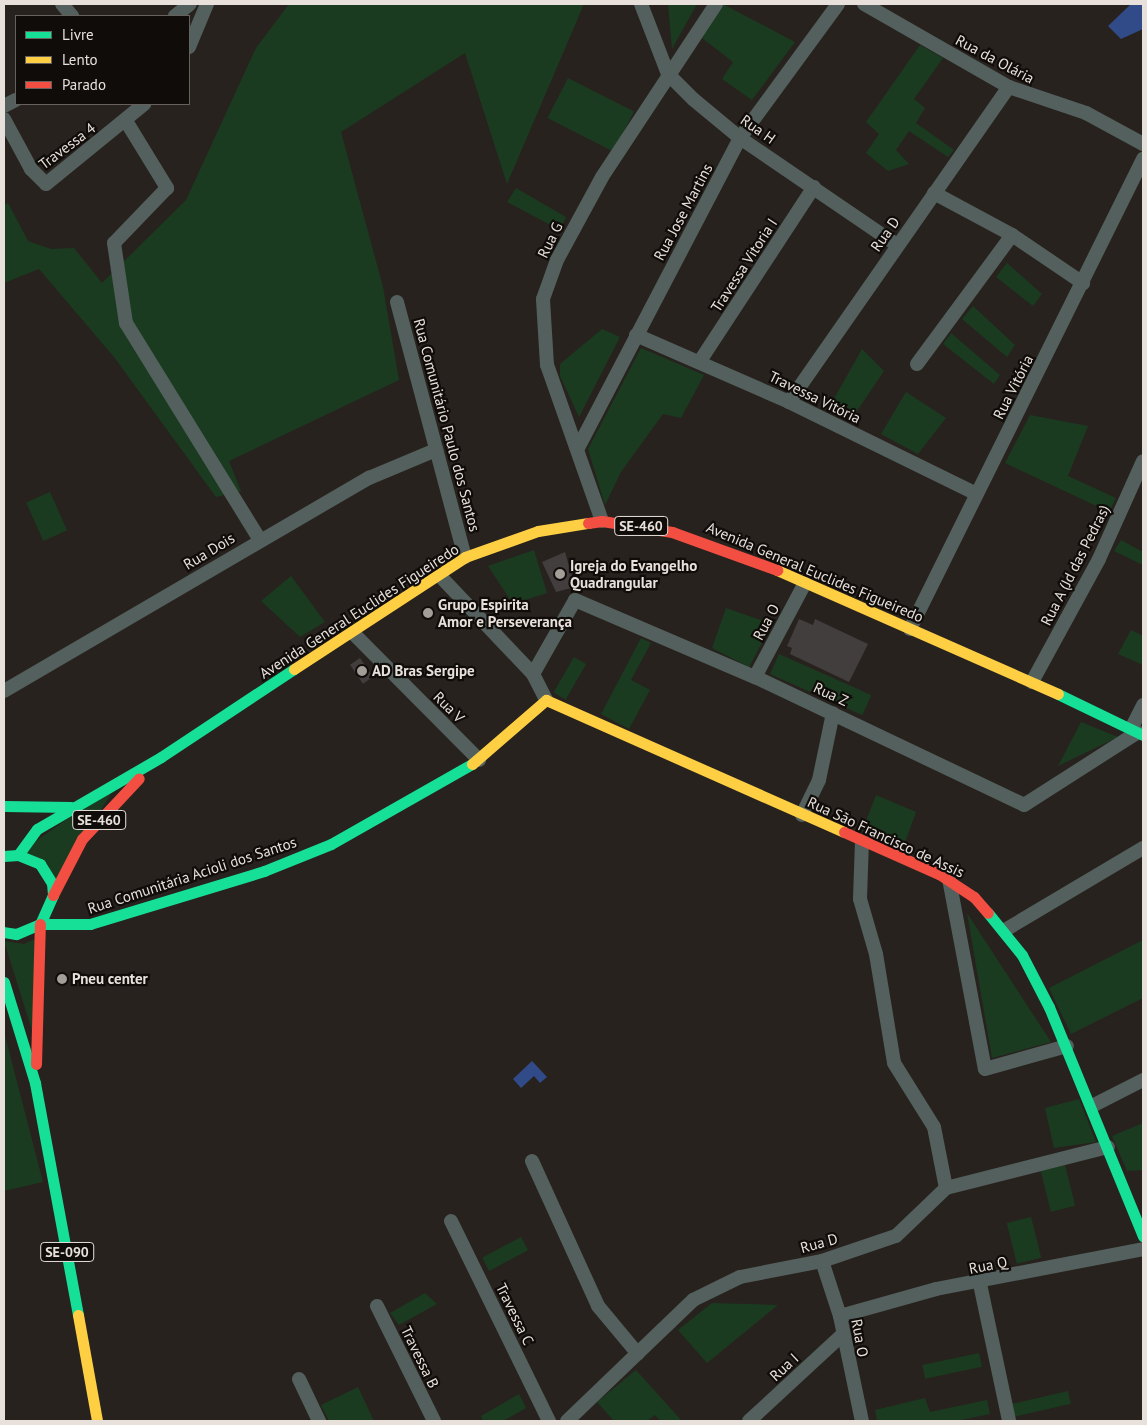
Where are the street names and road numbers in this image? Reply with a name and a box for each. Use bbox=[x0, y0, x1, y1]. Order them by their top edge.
street label: Rua da Olária bbox=[953, 31, 1037, 87]
street label: Rua H bbox=[737, 111, 779, 147]
street label: Travessa 4 bbox=[35, 119, 99, 173]
street label: Rua Jose Martins bbox=[650, 160, 716, 264]
street label: Rua D bbox=[867, 213, 903, 255]
street label: Travessa Vitoria I bbox=[707, 215, 781, 315]
street label: Rua G bbox=[534, 219, 566, 261]
street label: Rua Comunitário Paulo dos Santos bbox=[410, 317, 484, 533]
street label: Rua Vitória bbox=[989, 352, 1037, 422]
street label: Travessa Vitória bbox=[766, 367, 864, 427]
street label: Rua A (Jd das Pedras) bbox=[1037, 501, 1113, 629]
road number: SE-460 bbox=[614, 514, 668, 538]
street label: Avenida General Euclides Figueiredo bbox=[704, 518, 926, 626]
street label: Rua Dois bbox=[180, 529, 238, 573]
street label: Avenida General Euclides Figueiredo bbox=[256, 540, 462, 682]
street label: Rua O bbox=[749, 601, 783, 643]
street label: Rua Z bbox=[811, 678, 851, 710]
street label: Rua V bbox=[430, 688, 468, 726]
street label: Rua São Francisco de Assis bbox=[805, 793, 967, 881]
road number: SE-460 bbox=[72, 808, 126, 832]
street label: Rua Comunitária Acioli dos Santos bbox=[85, 833, 299, 917]
street label: Rua D bbox=[798, 1229, 840, 1257]
road number: SE-090 bbox=[40, 1240, 94, 1264]
street label: Rua Q bbox=[967, 1252, 1009, 1278]
street label: Travessa C bbox=[492, 1280, 538, 1348]
street label: Rua O bbox=[848, 1317, 872, 1359]
street label: Travessa B bbox=[397, 1323, 443, 1391]
street label: Rua I bbox=[766, 1349, 802, 1385]

